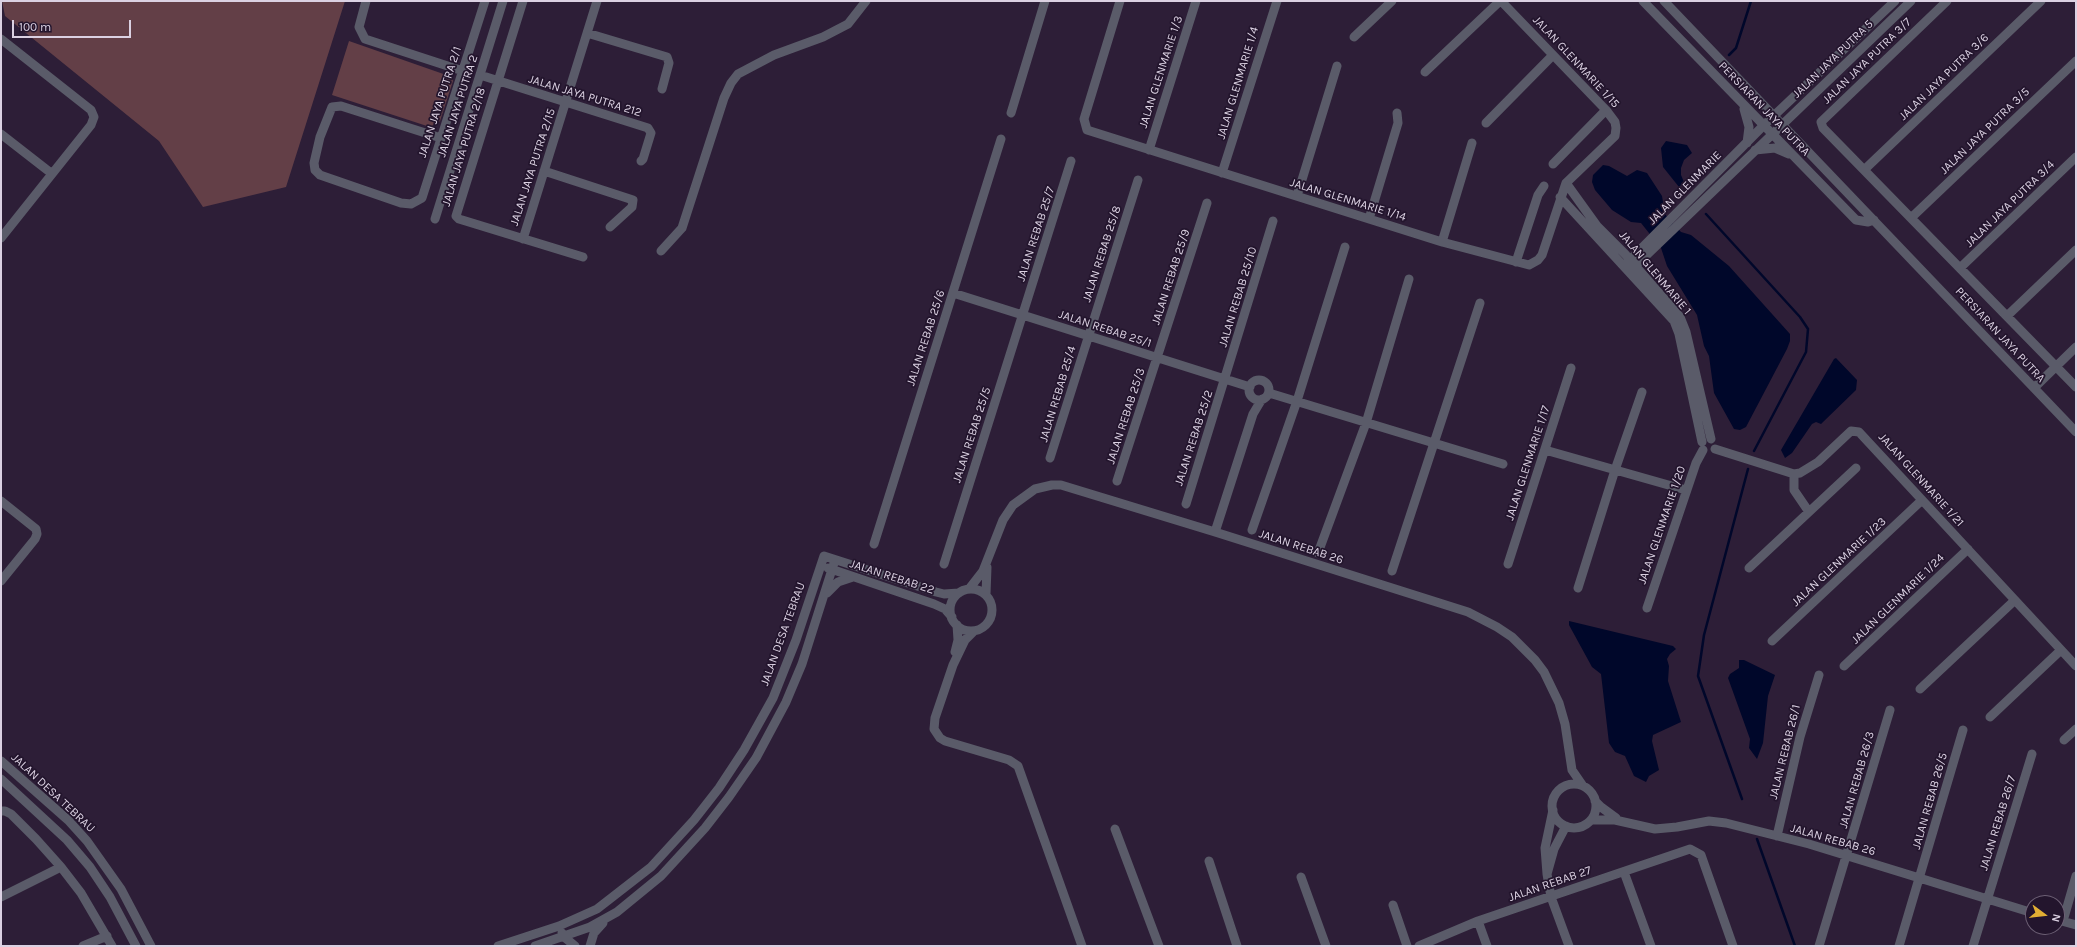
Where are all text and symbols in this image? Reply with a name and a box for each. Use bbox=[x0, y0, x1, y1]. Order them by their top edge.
scale bar bbox=[14, 12, 133, 38]
street label: JALAN GLENMARIE 1/15 bbox=[1530, 13, 1622, 111]
street label: JALAN GLENMARIE 1/3 bbox=[1136, 14, 1186, 130]
street label: JALAN JAYA PUTRA 3/7 bbox=[1820, 15, 1914, 107]
street label: JALAN JAYA PUTRA 5 bbox=[1790, 17, 1876, 101]
text: 100 m bbox=[19, 20, 51, 34]
street label: JALAN GLENMARIE 1/4 bbox=[1214, 25, 1262, 141]
street label: JALAN JAYA PUTRA 3/6 bbox=[1896, 31, 1992, 123]
street label: JALAN JAYA PUTRA 2/1 bbox=[415, 45, 465, 159]
street label: JALAN JAYA PUTRA 2 bbox=[435, 53, 481, 159]
street label: PERSIARAN JAYA PUTRA bbox=[1715, 59, 1813, 159]
street label: JALAN JAYA PUTRA 212 bbox=[527, 72, 643, 120]
street label: JALAN JAYA PUTRA 3/5 bbox=[1937, 85, 2033, 177]
street label: JALAN JAYA PUTRA 2/18 bbox=[439, 86, 489, 208]
street label: JALAN JAYA PUTRA 2/15 bbox=[507, 106, 559, 228]
street label: JALAN GLENMARIE bbox=[1645, 148, 1725, 228]
street label: JALAN JAYA PUTRA 3/4 bbox=[1962, 158, 2058, 250]
street label: JALAN GLENMARIE 1/14 bbox=[1288, 175, 1408, 225]
street label: JALAN REBAB 25/7 bbox=[1014, 185, 1058, 283]
street label: JALAN REBAB 25/8 bbox=[1080, 204, 1124, 304]
street label: JALAN REBAB 25/9 bbox=[1149, 227, 1193, 327]
street label: JALAN GLENMARIE 1 bbox=[1616, 228, 1694, 318]
street label: JALAN REBAB 25/10 bbox=[1216, 245, 1260, 349]
street label: PERSIARAN JAYA PUTRA bbox=[1952, 284, 2048, 386]
street label: JALAN REBAB 25/6 bbox=[904, 288, 948, 388]
street label: JALAN REBAB 25/1 bbox=[1057, 307, 1153, 351]
street label: JALAN REBAB 25/4 bbox=[1037, 344, 1079, 444]
street label: JALAN REBAB 25/3 bbox=[1104, 366, 1148, 466]
street label: JALAN REBAB 25/5 bbox=[950, 385, 994, 485]
street label: JALAN REBAB 25/2 bbox=[1172, 388, 1216, 488]
street label: JALAN GLENMARIE 1/17 bbox=[1503, 404, 1553, 522]
street label: JALAN GLENMARIE 1/21 bbox=[1875, 430, 1967, 530]
street label: JALAN GLENMARIE 1/20 bbox=[1635, 464, 1689, 586]
street label: JALAN GLENMARIE 1/23 bbox=[1789, 514, 1889, 610]
street label: JALAN REBAB 26 bbox=[1257, 527, 1345, 567]
street label: JALAN GLENMARIE 1/24 bbox=[1848, 551, 1948, 647]
street label: JALAN REBAB 22 bbox=[848, 557, 936, 597]
street label: JALAN DESA TEBRAU bbox=[758, 580, 808, 688]
street label: JALAN REBAB 26/1 bbox=[1766, 703, 1804, 801]
street label: JALAN REBAB 26/3 bbox=[1836, 730, 1878, 830]
street label: JALAN DESA TEBRAU bbox=[8, 750, 98, 836]
street label: JALAN REBAB 26/5 bbox=[1909, 751, 1951, 851]
street label: JALAN REBAB 26/7 bbox=[1977, 774, 2019, 872]
street label: JALAN REBAB 26 bbox=[1789, 821, 1877, 859]
street label: JALAN REBAB 27 bbox=[1507, 863, 1593, 905]
north arrow bbox=[2025, 895, 2065, 935]
text: N bbox=[2049, 912, 2063, 923]

